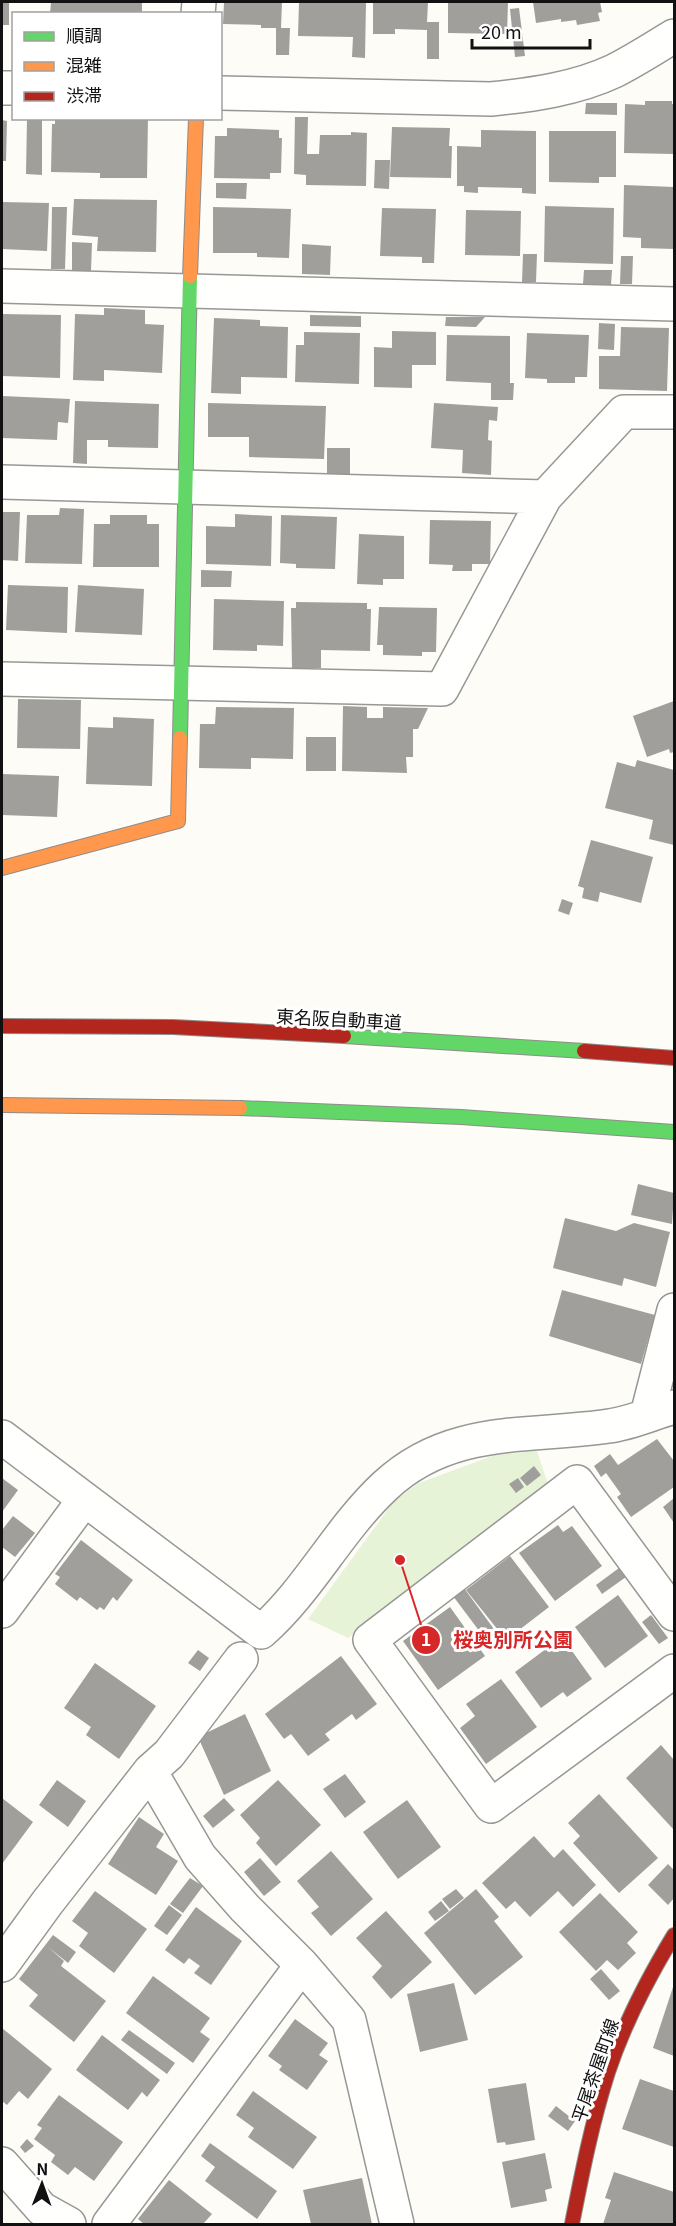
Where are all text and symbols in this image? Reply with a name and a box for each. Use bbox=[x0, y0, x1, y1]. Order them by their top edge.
legend bbox=[12, 12, 222, 120]
scale bar bbox=[472, 12, 590, 50]
text: 20 m bbox=[481, 18, 522, 44]
text: 順調 bbox=[66, 21, 102, 47]
text: 混雑 bbox=[66, 51, 102, 77]
text: 渋滞 bbox=[66, 81, 102, 107]
street label: 東名阪自動車道 bbox=[275, 1002, 403, 1034]
callout: 桜奥別所公園 bbox=[411, 1621, 585, 1659]
text: 桜奥別所公園 bbox=[453, 1624, 573, 1653]
text: 1 bbox=[421, 1625, 431, 1651]
street label: 平尾茶屋町線 bbox=[564, 2015, 624, 2125]
north arrow bbox=[12, 2154, 72, 2214]
text: N bbox=[36, 2156, 48, 2180]

